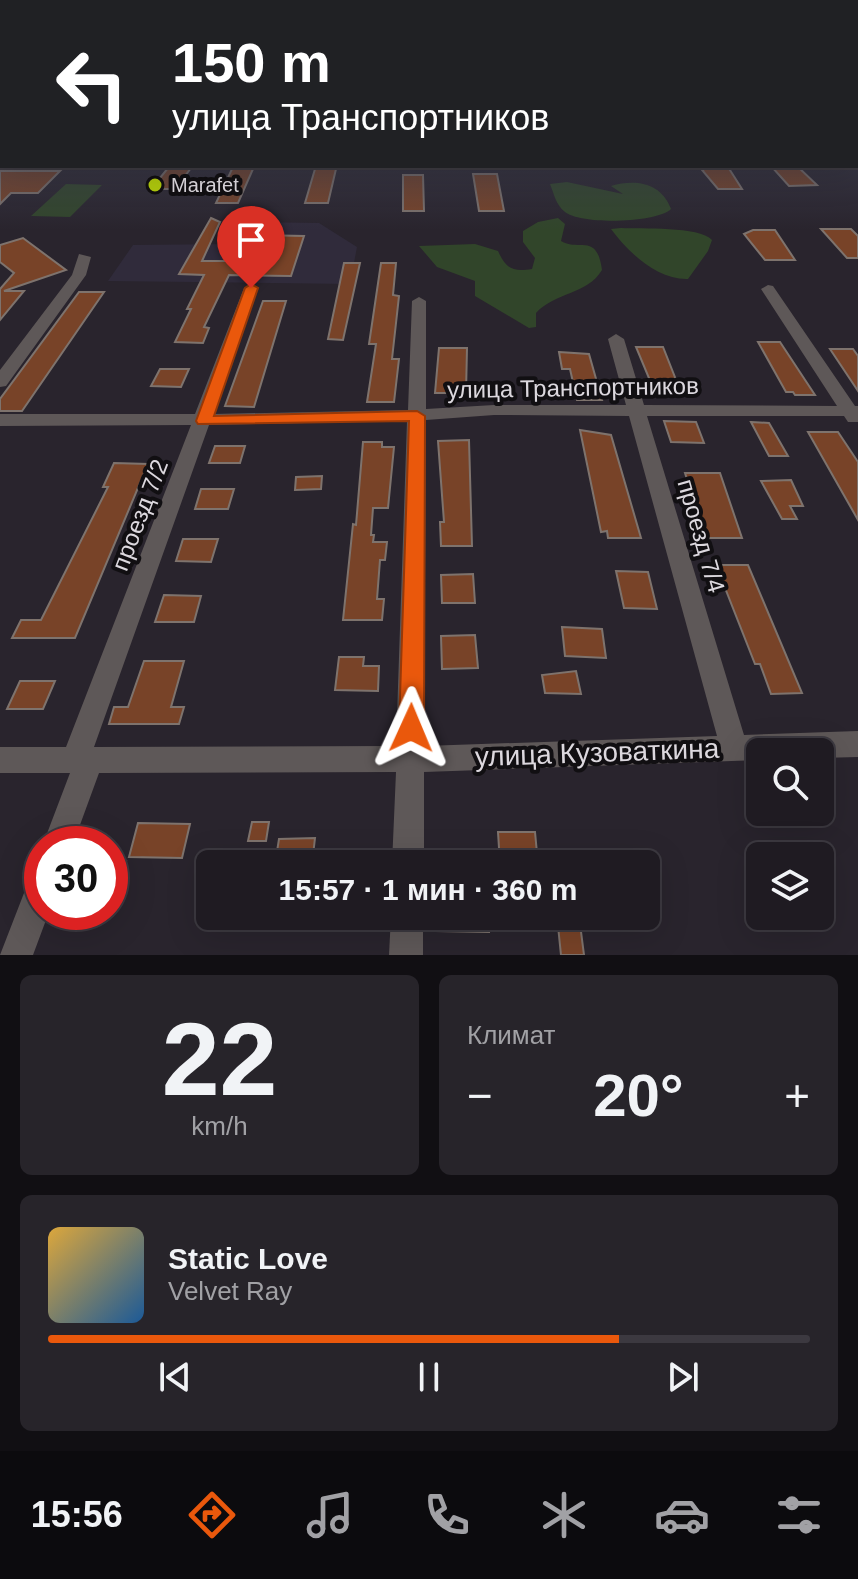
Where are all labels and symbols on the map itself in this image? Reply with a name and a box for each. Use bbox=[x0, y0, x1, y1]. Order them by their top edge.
place label: Marafet bbox=[171, 174, 239, 196]
marker: Marafet bbox=[146, 176, 164, 194]
pin bbox=[217, 206, 285, 288]
street label: улица Транспортников bbox=[447, 372, 699, 403]
street label: проезд 7/2 bbox=[106, 455, 173, 574]
street label: проезд 7/4 bbox=[672, 476, 731, 596]
position arrow bbox=[369, 686, 453, 770]
street label: улица Кузоваткина bbox=[474, 733, 720, 772]
speed limit sign: 30 bbox=[24, 826, 128, 930]

